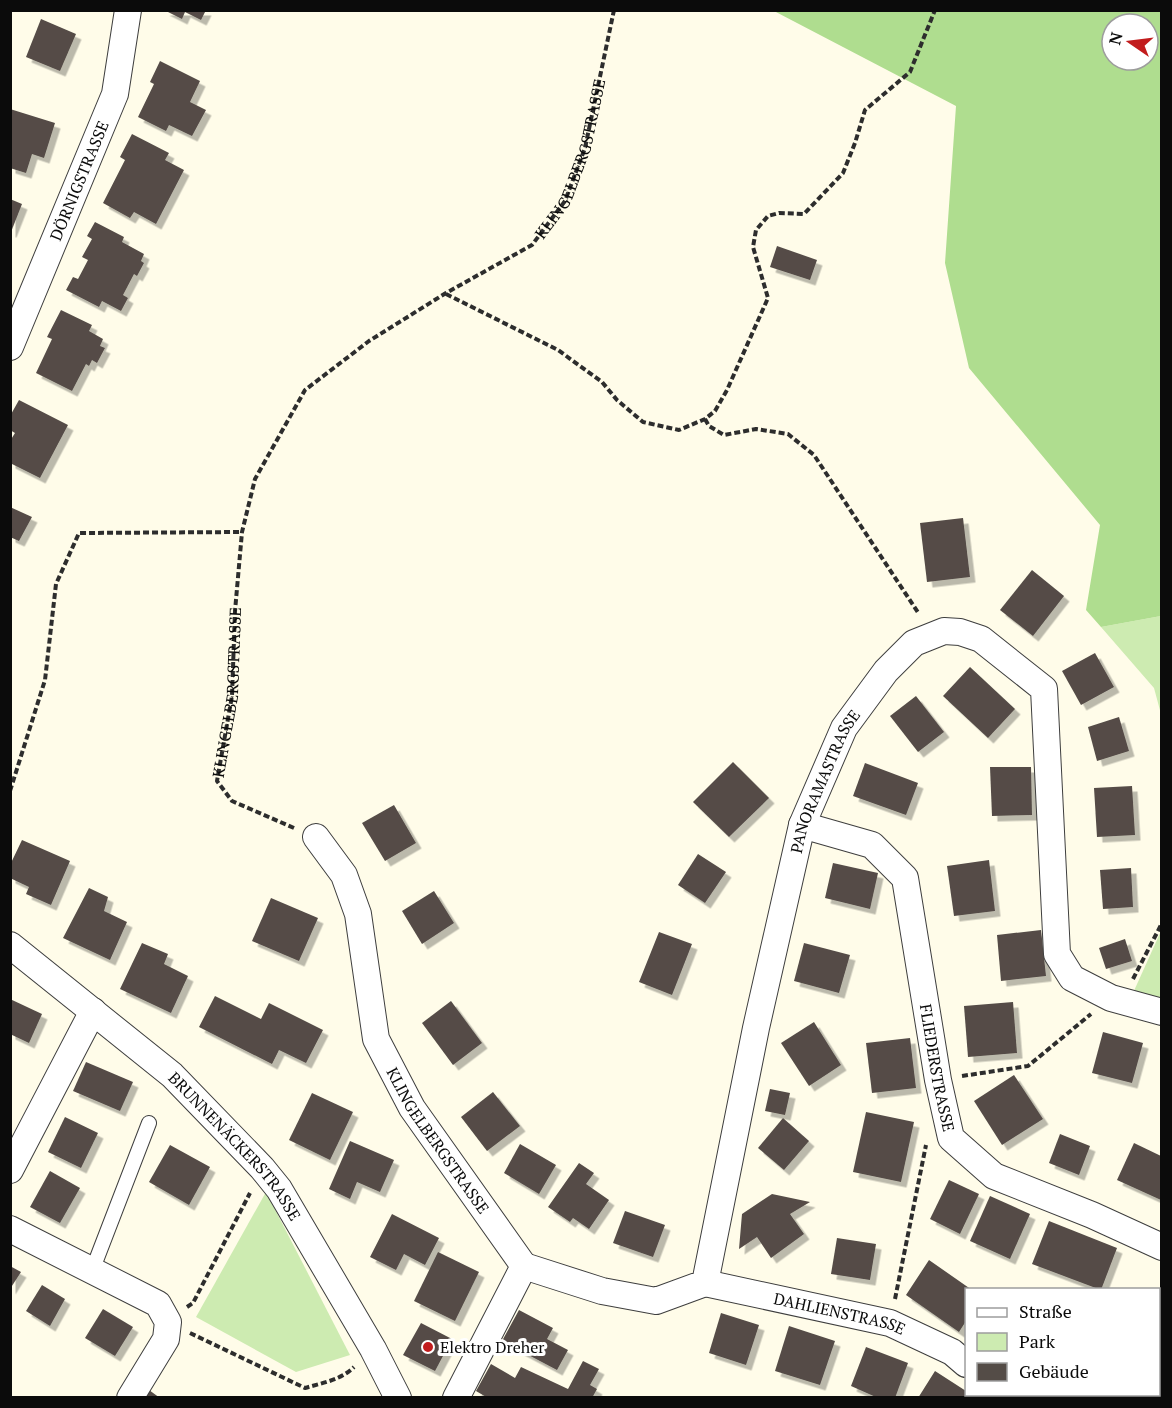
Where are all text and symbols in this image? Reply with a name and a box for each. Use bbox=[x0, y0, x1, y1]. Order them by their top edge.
north arrow bbox=[1100, 12, 1160, 72]
text: N bbox=[1103, 30, 1128, 47]
street label: KLINGELBERGSTRASSE bbox=[529, 77, 610, 243]
street label: DÖRNIGSTRASSE bbox=[44, 117, 114, 244]
street label: KLINGELBERGSTRASSE bbox=[207, 607, 246, 779]
street label: PANORAMASTRASSE bbox=[785, 705, 865, 855]
street label: FLIEDERSTRASSE bbox=[915, 1002, 960, 1134]
street label: KLINGELBERGSTRASSE bbox=[382, 1063, 494, 1218]
street label: BRUNNENÄCKERSTRASSE bbox=[164, 1067, 306, 1224]
street label: DAHLIENSTRASSE bbox=[772, 1287, 909, 1340]
legend bbox=[965, 1288, 1160, 1396]
text: Straße bbox=[1019, 1299, 1072, 1323]
text: Park bbox=[1019, 1329, 1056, 1353]
place label: Elektro Dreher bbox=[440, 1336, 545, 1358]
marker: Elektro Dreher bbox=[421, 1340, 435, 1354]
text: Gebäude bbox=[1019, 1359, 1089, 1383]

